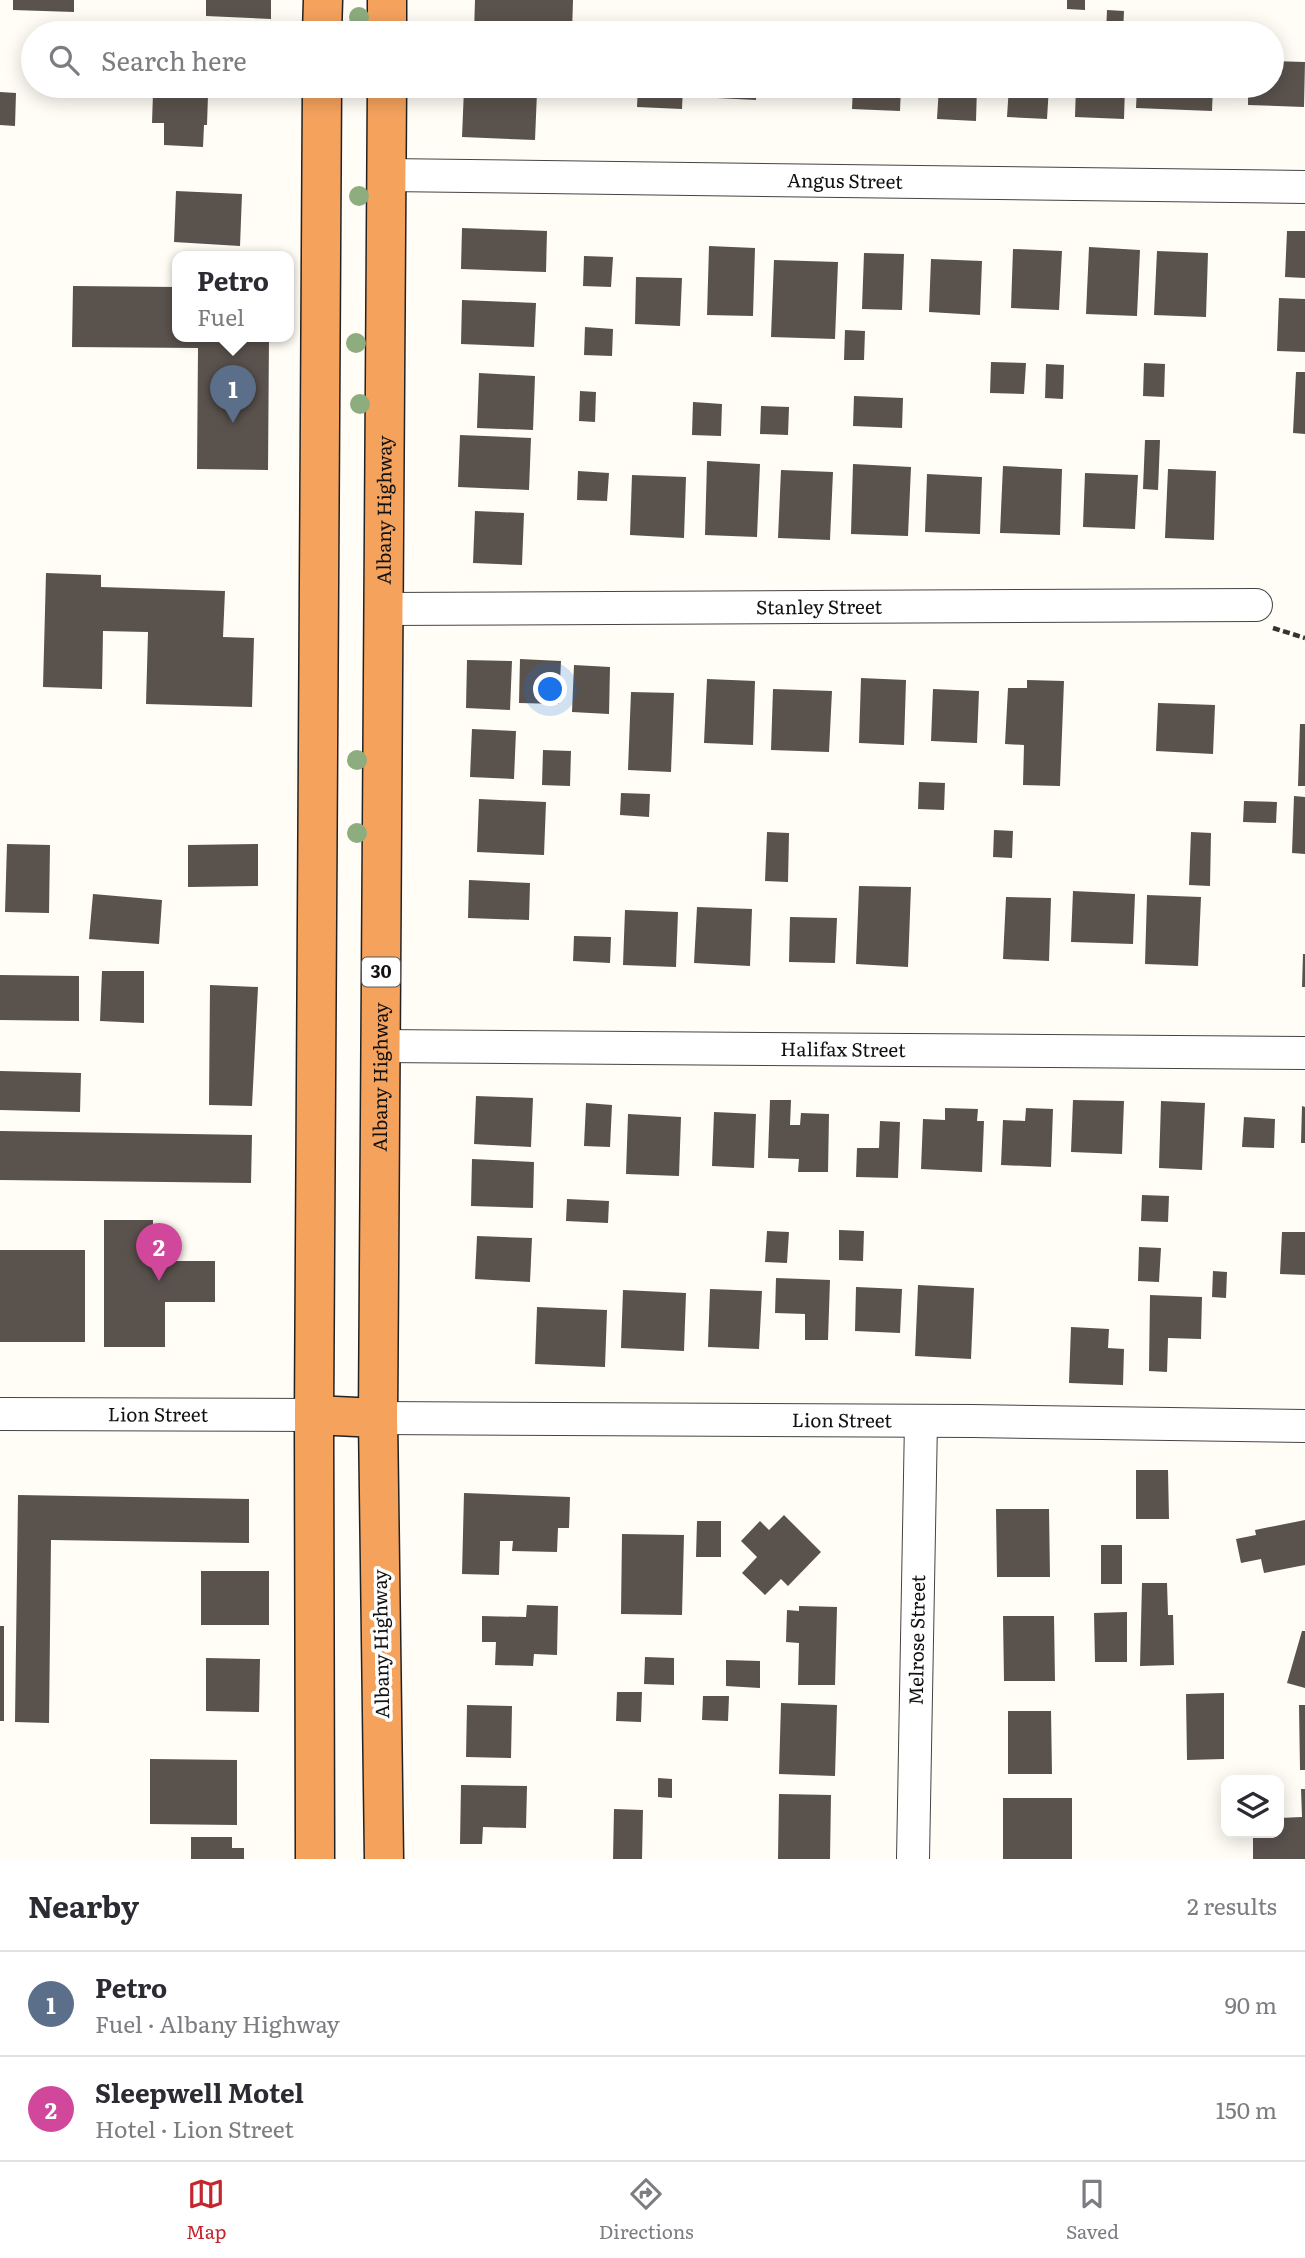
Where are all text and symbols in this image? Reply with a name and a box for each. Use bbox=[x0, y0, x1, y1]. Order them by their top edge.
search box bbox=[21, 21, 1284, 98]
text: Search here bbox=[101, 40, 247, 79]
icon: search bbox=[45, 41, 83, 79]
street label: Angus Street bbox=[787, 165, 903, 195]
popup bbox=[172, 251, 294, 342]
text: Petro bbox=[197, 260, 269, 299]
text: Fuel bbox=[197, 299, 245, 333]
pin: 1 bbox=[210, 365, 256, 423]
street label: Albany Highway bbox=[369, 435, 398, 585]
street label: Stanley Street bbox=[756, 592, 883, 620]
your location bbox=[533, 672, 567, 706]
road number: 30 bbox=[362, 958, 400, 987]
street label: Albany Highway bbox=[365, 1002, 394, 1152]
street label: Halifax Street bbox=[780, 1034, 906, 1063]
pin: 2 bbox=[136, 1223, 182, 1281]
street label: Lion Street bbox=[108, 1399, 208, 1428]
street label: Lion Street bbox=[792, 1405, 892, 1434]
street label: Albany Highway bbox=[365, 1569, 395, 1719]
street label: Melrose Street bbox=[901, 1574, 931, 1706]
map controls bbox=[1221, 1775, 1284, 1838]
button: layers bbox=[1221, 1775, 1284, 1838]
text: Nearby bbox=[28, 1883, 139, 1927]
text: 2 results bbox=[1187, 1888, 1277, 1922]
text: Petro bbox=[95, 1967, 167, 2006]
text: 1 bbox=[46, 1987, 56, 2021]
text: 90 m bbox=[1225, 1987, 1277, 2021]
text: Fuel · Albany Highway bbox=[95, 2006, 340, 2040]
text: Sleepwell Motel bbox=[95, 2072, 304, 2111]
text: 2 bbox=[45, 2092, 57, 2126]
text: 150 m bbox=[1216, 2092, 1277, 2126]
text: Hotel · Lion Street bbox=[95, 2111, 294, 2145]
tab: Map bbox=[186, 2175, 227, 2245]
tab: Directions bbox=[599, 2175, 694, 2245]
tab: Saved bbox=[1066, 2175, 1119, 2245]

